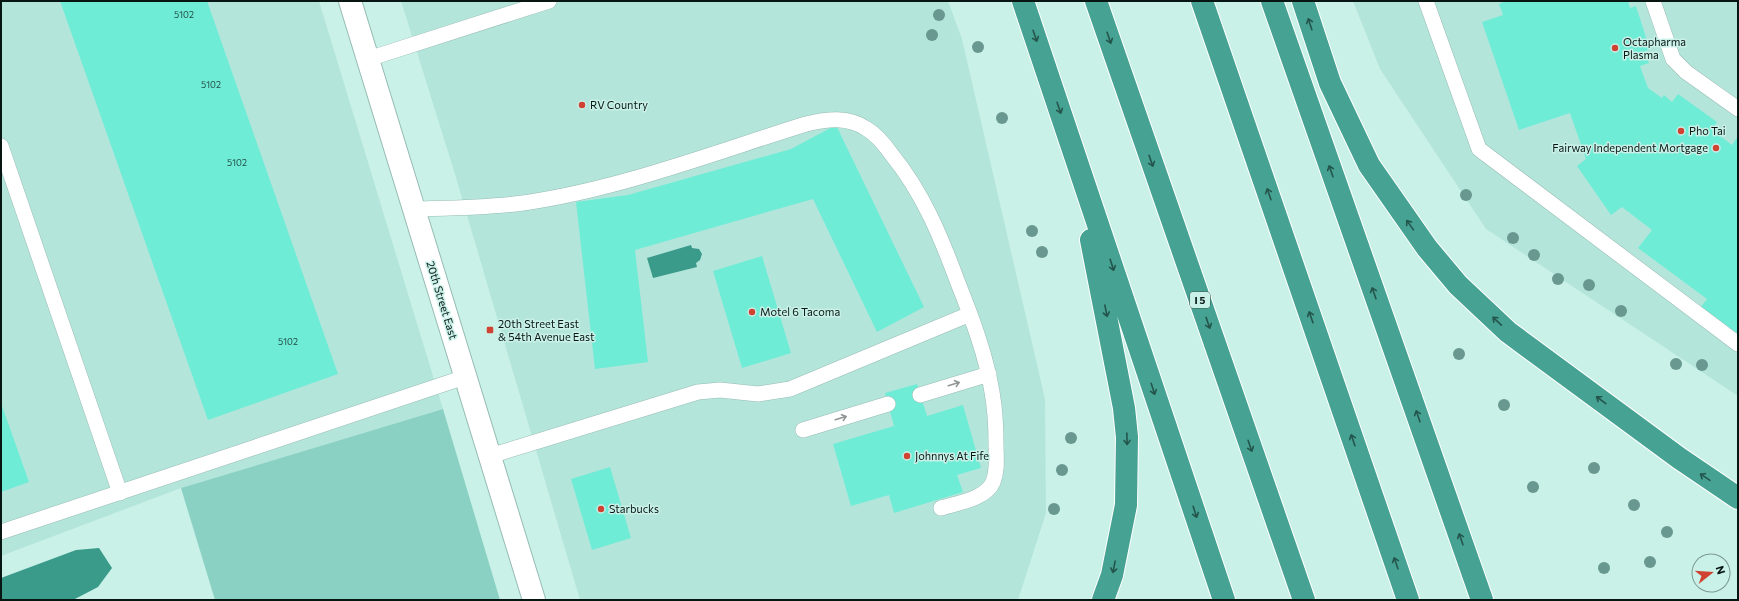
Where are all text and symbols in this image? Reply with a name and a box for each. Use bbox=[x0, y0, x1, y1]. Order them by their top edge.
house number: 5102 bbox=[174, 9, 194, 20]
one-way arrow bbox=[1306, 18, 1314, 30]
one-way arrow bbox=[1032, 29, 1039, 42]
one-way arrow bbox=[1105, 31, 1113, 43]
place label: Octapharma Plasma bbox=[1623, 35, 1686, 61]
marker: Octapharma Plasma bbox=[1610, 43, 1620, 53]
house number: 5102 bbox=[201, 79, 221, 90]
place label: RV Country bbox=[590, 98, 648, 111]
marker: RV Country bbox=[577, 100, 587, 110]
one-way arrow bbox=[1056, 101, 1064, 113]
place label: Pho Tai bbox=[1689, 124, 1726, 137]
marker: Pho Tai bbox=[1676, 126, 1686, 136]
place label: Fairway Independent Mortgage bbox=[1552, 141, 1708, 154]
marker: Fairway Independent Mortgage bbox=[1711, 143, 1721, 153]
one-way arrow bbox=[1148, 154, 1156, 166]
house number: 5102 bbox=[227, 157, 247, 168]
one-way arrow bbox=[1327, 165, 1335, 177]
one-way arrow bbox=[1264, 189, 1272, 201]
one-way arrow bbox=[1406, 220, 1414, 231]
street label: 20th Street East bbox=[424, 259, 461, 341]
one-way arrow bbox=[1109, 259, 1116, 272]
one-way arrow bbox=[1370, 288, 1378, 300]
road number: I 5 bbox=[1190, 292, 1210, 308]
one-way arrow bbox=[1102, 304, 1110, 317]
place label: Motel 6 Tacoma bbox=[760, 305, 840, 318]
marker: Motel 6 Tacoma bbox=[747, 307, 757, 317]
one-way arrow bbox=[1307, 311, 1314, 324]
one-way arrow bbox=[1492, 316, 1502, 326]
place label: 20th Street East & 54th Avenue East bbox=[498, 317, 595, 343]
one-way arrow bbox=[1204, 317, 1212, 329]
marker: 20th Street East & 54th Avenue East bbox=[485, 325, 495, 335]
house number: 5102 bbox=[278, 336, 298, 347]
one-way arrow bbox=[948, 380, 961, 387]
one-way arrow bbox=[1150, 382, 1158, 394]
one-way arrow bbox=[1595, 396, 1606, 404]
one-way arrow bbox=[1413, 410, 1421, 422]
one-way arrow bbox=[834, 414, 847, 421]
one-way arrow bbox=[1123, 432, 1131, 445]
one-way arrow bbox=[1349, 435, 1357, 447]
one-way arrow bbox=[1247, 439, 1255, 451]
place label: Johnnys At Fife bbox=[915, 449, 989, 463]
marker: Johnnys At Fife bbox=[902, 451, 912, 461]
one-way arrow bbox=[1700, 473, 1711, 481]
place label: Starbucks bbox=[609, 502, 659, 515]
marker: Starbucks bbox=[596, 504, 606, 514]
one-way arrow bbox=[1191, 506, 1199, 518]
one-way arrow bbox=[1456, 533, 1464, 545]
north arrow bbox=[1691, 553, 1731, 593]
one-way arrow bbox=[1391, 558, 1399, 570]
one-way arrow bbox=[1109, 561, 1117, 574]
text: N bbox=[1714, 564, 1728, 576]

